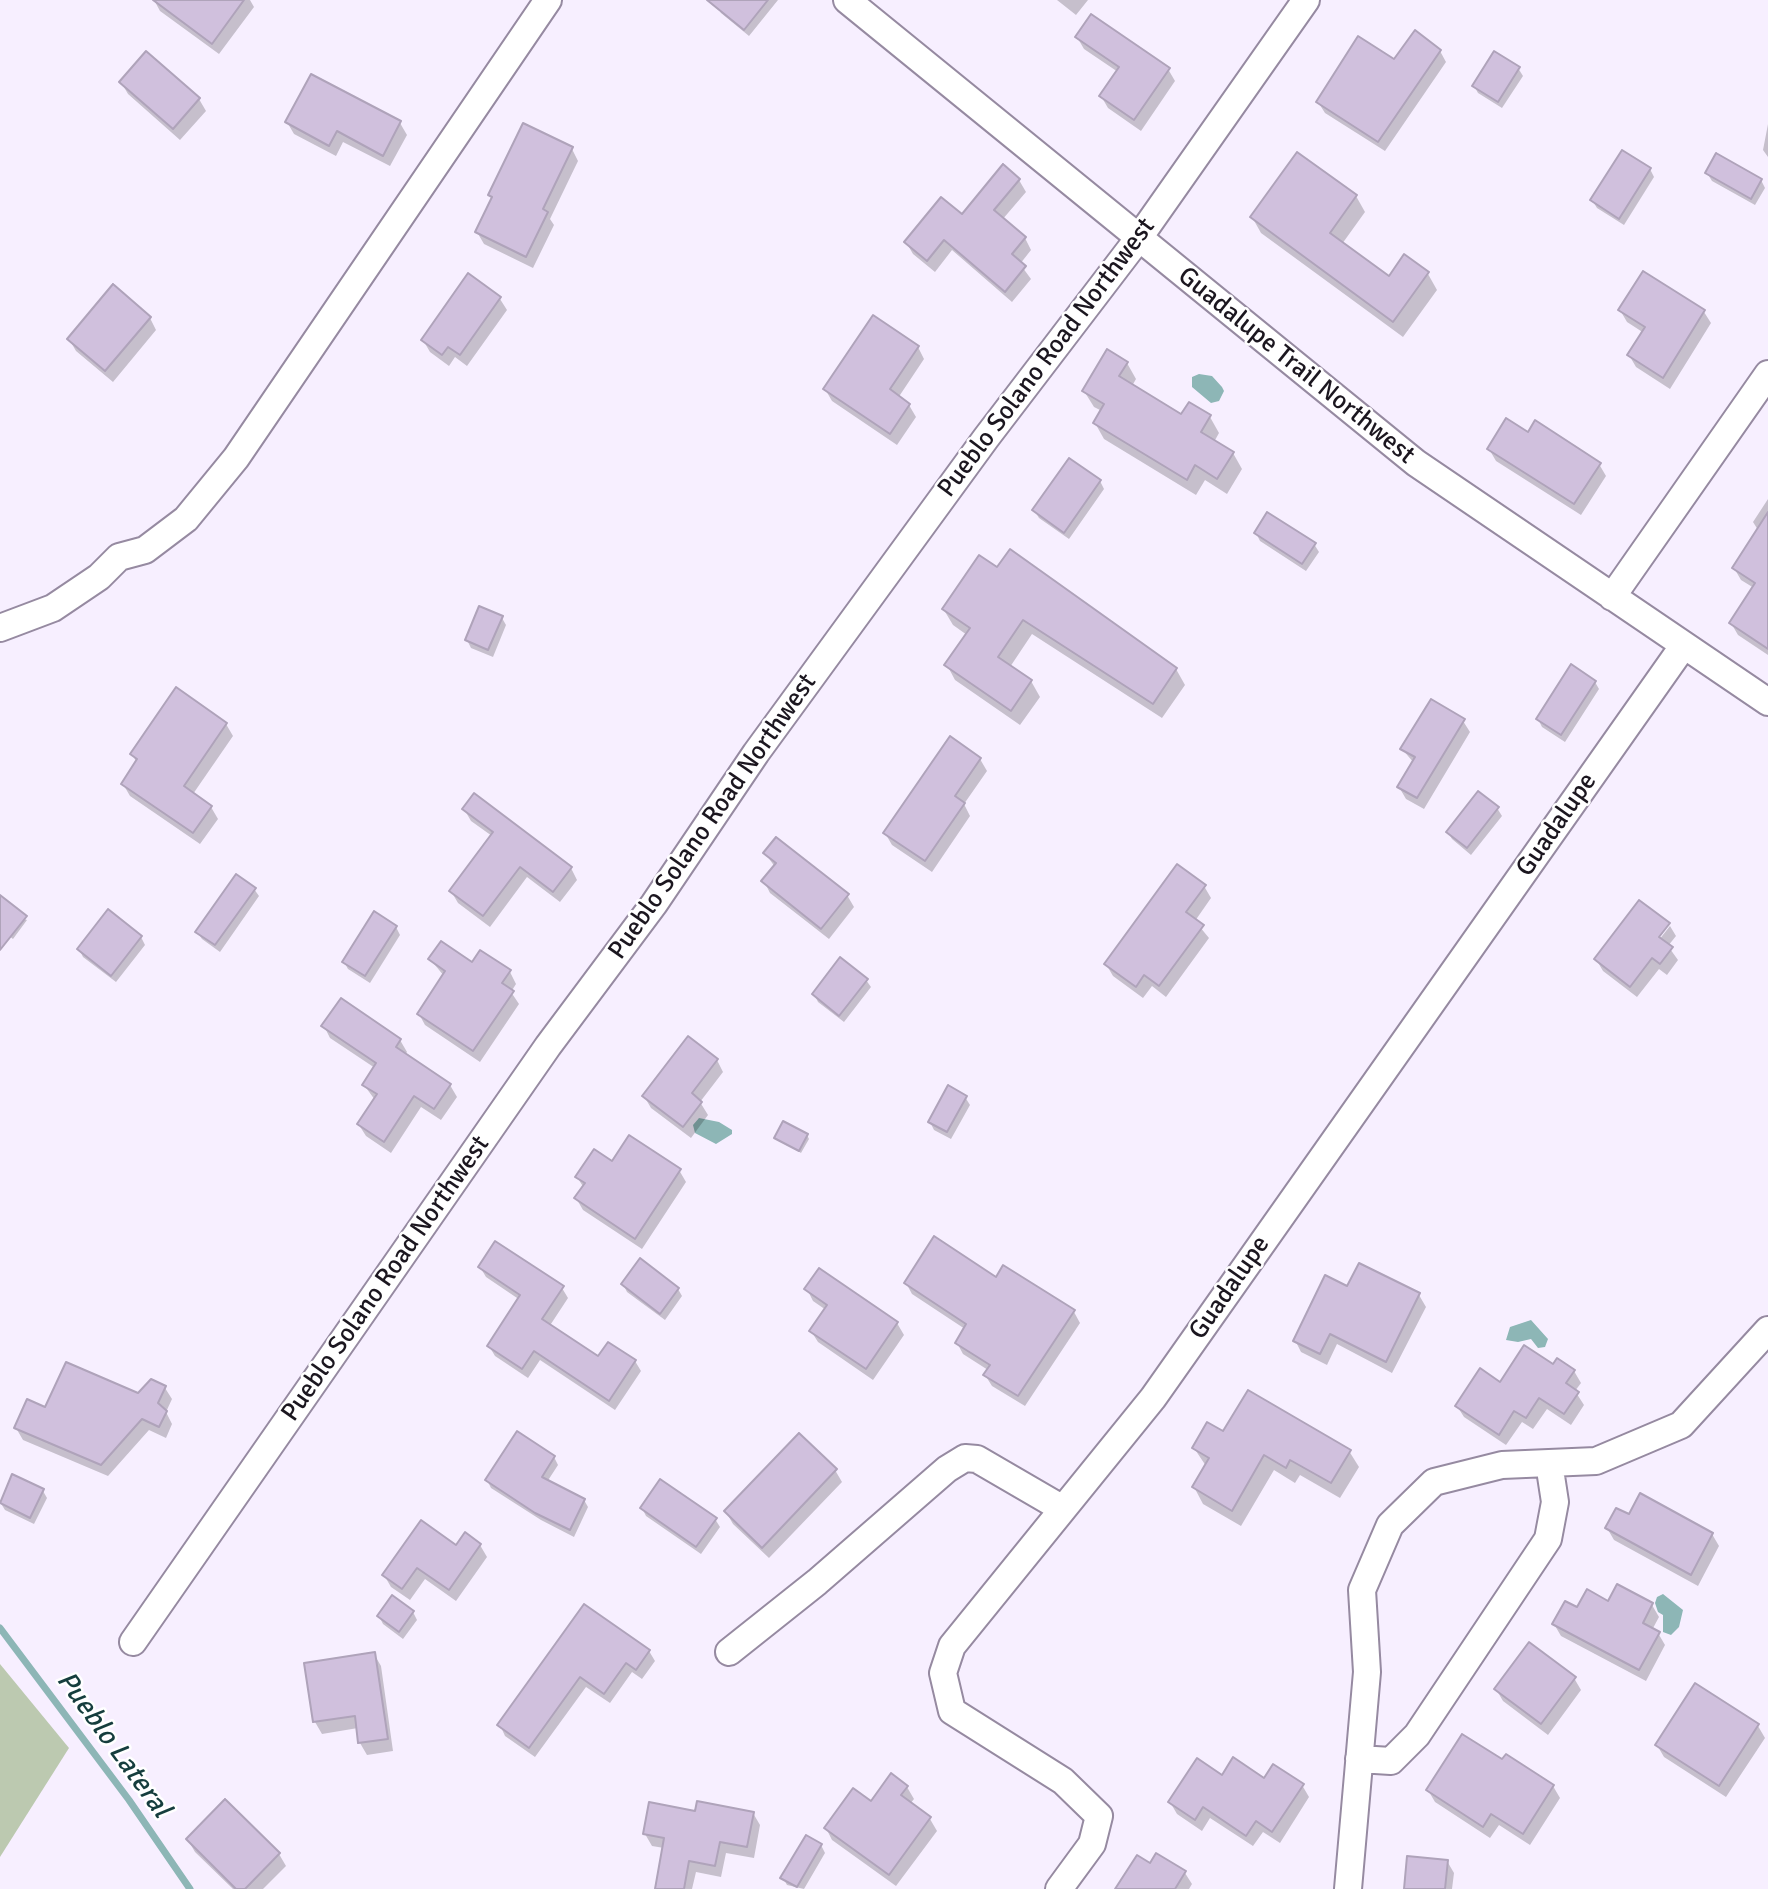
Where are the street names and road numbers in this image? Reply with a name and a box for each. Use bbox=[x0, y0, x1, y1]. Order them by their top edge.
street label: Pueblo Solano Road Northwest bbox=[932, 212, 1162, 504]
street label: Guadalupe Trail Northwest bbox=[1171, 261, 1421, 471]
street label: Pueblo Solano Road Northwest bbox=[602, 668, 824, 966]
street label: Guadalupe bbox=[1510, 767, 1604, 883]
street label: Pueblo Solano Road Northwest bbox=[275, 1130, 497, 1428]
street label: Guadalupe bbox=[1183, 1230, 1277, 1346]

